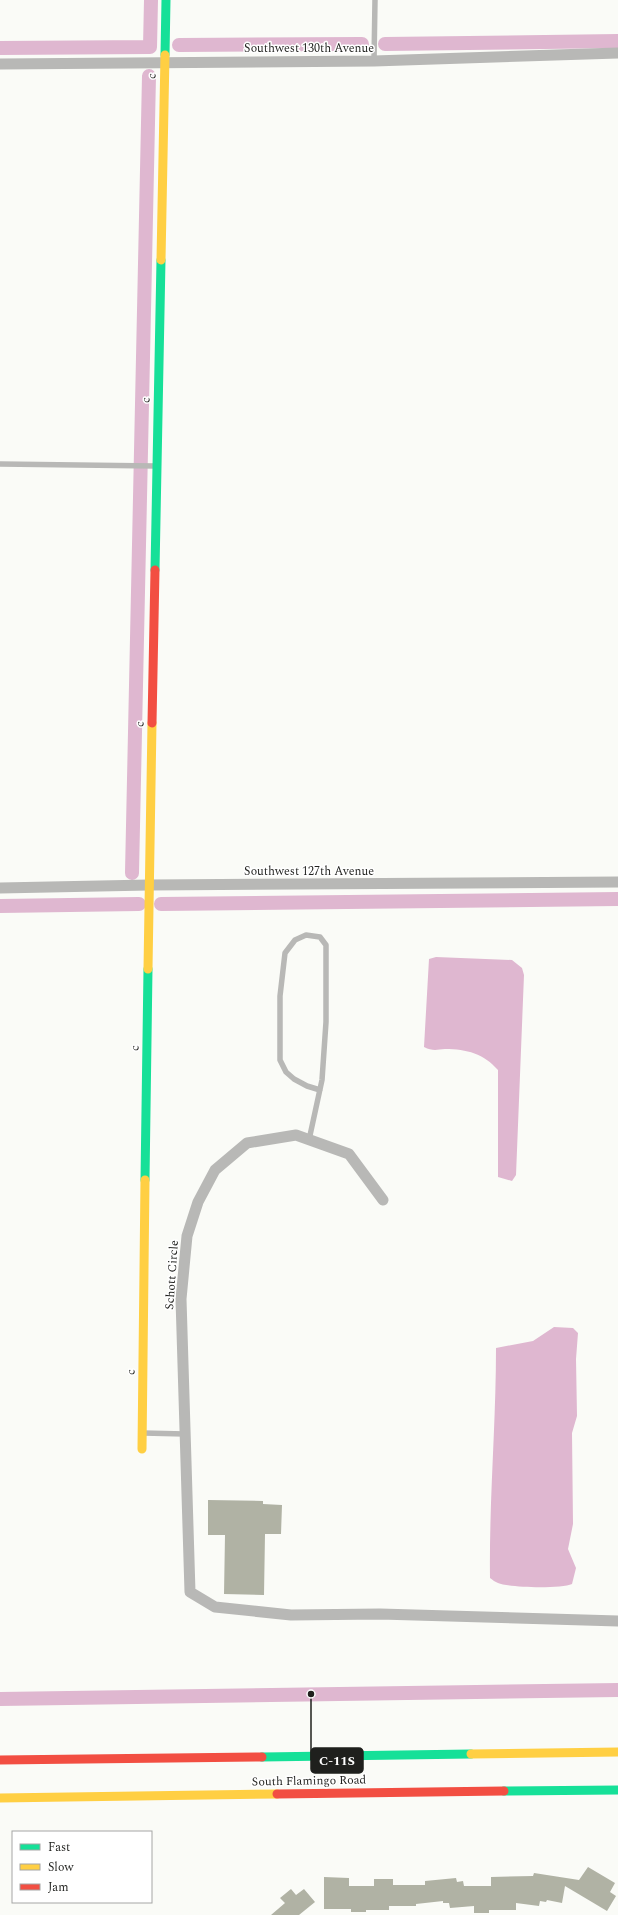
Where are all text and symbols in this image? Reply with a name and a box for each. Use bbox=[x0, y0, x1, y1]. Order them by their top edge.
street label: Southwest 130th Avenue bbox=[244, 39, 374, 58]
street label: c bbox=[142, 73, 162, 79]
street label: c bbox=[136, 397, 156, 403]
street label: c bbox=[130, 721, 150, 727]
street label: Southwest 127th Avenue bbox=[244, 862, 374, 881]
street label: c bbox=[125, 1045, 145, 1051]
street label: Schott Circle bbox=[160, 1239, 184, 1310]
street label: c bbox=[121, 1369, 141, 1375]
callout: C-11S bbox=[311, 1748, 363, 1773]
text: C-11S bbox=[319, 1751, 355, 1771]
street label: South Flamingo Road bbox=[252, 1770, 367, 1791]
legend bbox=[12, 1831, 152, 1903]
text: Fast bbox=[48, 1838, 70, 1857]
text: Slow bbox=[48, 1858, 74, 1877]
text: Jam bbox=[48, 1878, 69, 1897]

